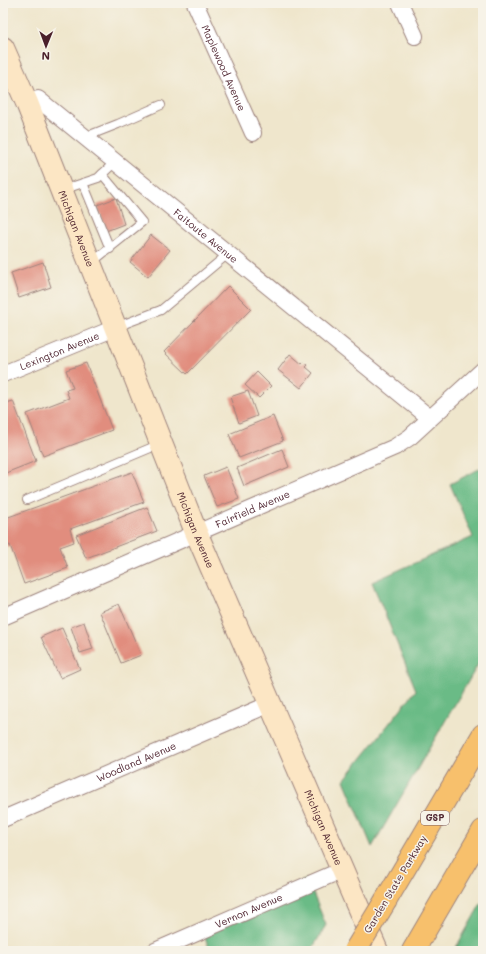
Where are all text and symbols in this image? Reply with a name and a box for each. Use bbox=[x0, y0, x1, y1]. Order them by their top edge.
street label: Maplewood Avenue bbox=[199, 23, 249, 113]
north arrow bbox=[26, 26, 66, 66]
text: N bbox=[42, 49, 50, 64]
street label: Michigan Avenue bbox=[55, 188, 98, 269]
street label: Faitoute Avenue bbox=[171, 205, 241, 266]
street label: Lexington Avenue bbox=[18, 328, 101, 373]
street label: Fairfield Avenue bbox=[213, 486, 292, 531]
street label: Michigan Avenue bbox=[174, 490, 218, 570]
street label: Woodland Avenue bbox=[94, 738, 178, 785]
street label: Michigan Avenue bbox=[301, 788, 346, 868]
road number: GSP bbox=[421, 811, 449, 825]
street label: Garden State Parkway bbox=[360, 832, 430, 936]
street label: Vernon Avenue bbox=[213, 890, 285, 931]

